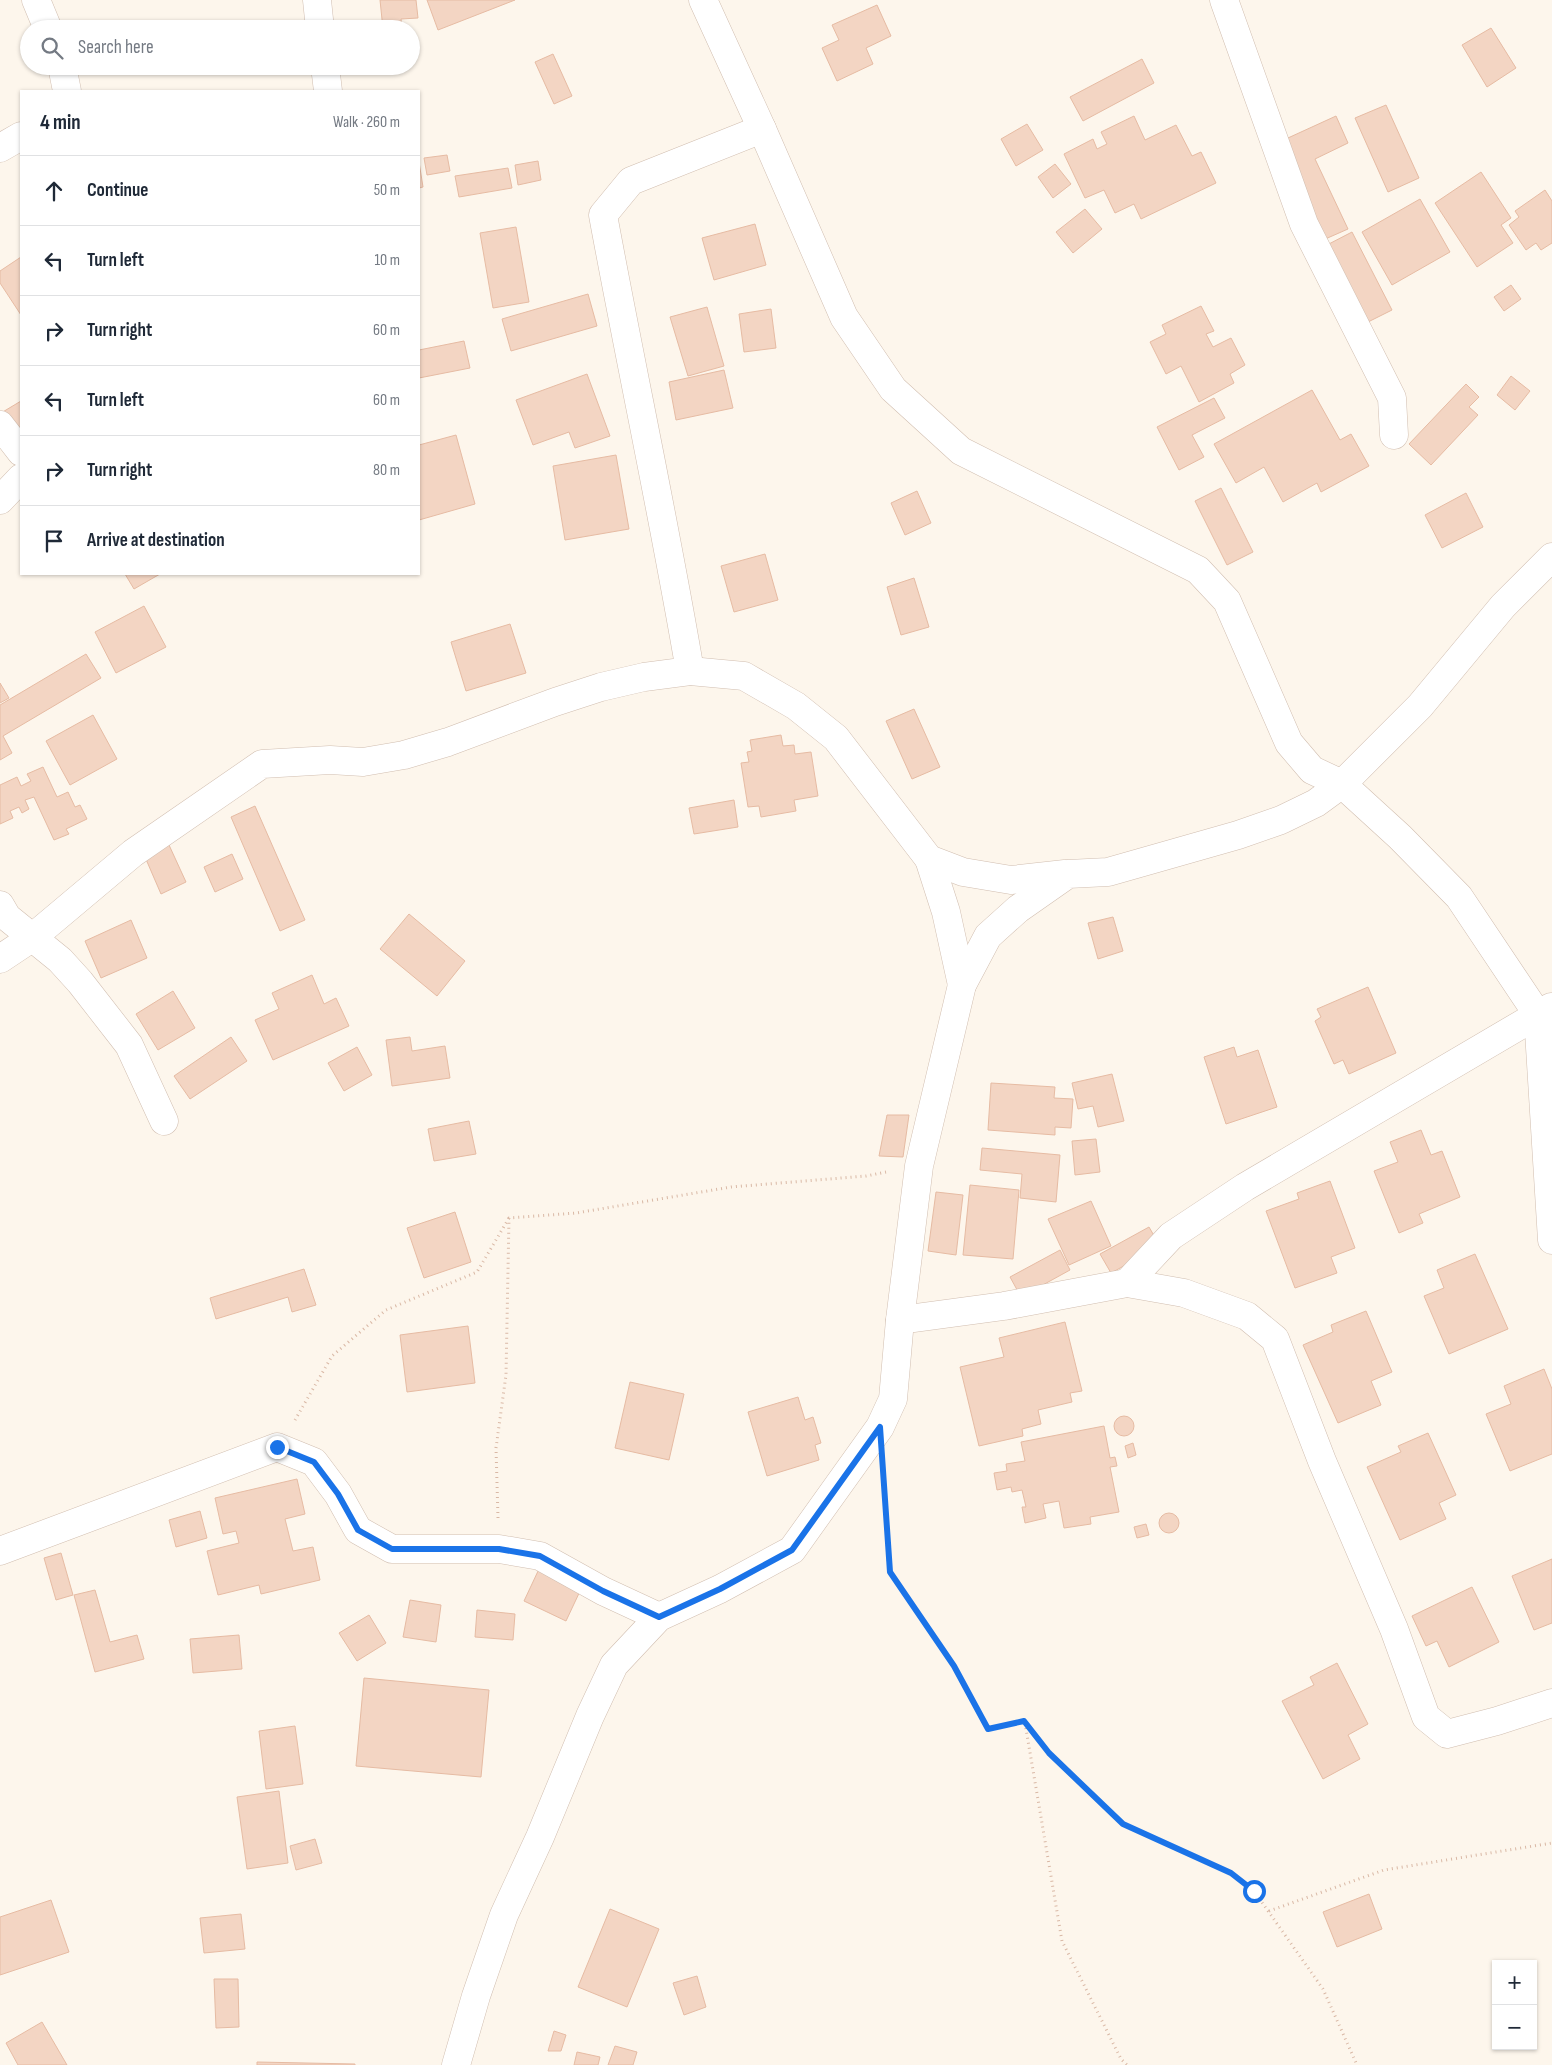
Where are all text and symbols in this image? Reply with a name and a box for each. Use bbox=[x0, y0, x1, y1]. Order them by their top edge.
search box bbox=[20, 20, 420, 75]
icon: search bbox=[38, 34, 66, 62]
text: Search here bbox=[78, 36, 154, 59]
text: 4 min bbox=[40, 110, 81, 135]
text: Walk · 260 m bbox=[333, 113, 400, 132]
icon: ahead bbox=[40, 177, 68, 205]
text: Continue bbox=[87, 179, 148, 202]
text: 50 m bbox=[374, 181, 400, 200]
icon: left bbox=[40, 247, 68, 275]
text: Turn left bbox=[87, 249, 144, 272]
text: 10 m bbox=[374, 251, 400, 270]
icon: right bbox=[40, 317, 68, 345]
text: Turn right bbox=[87, 319, 152, 342]
text: 60 m bbox=[373, 321, 400, 340]
icon: left bbox=[40, 387, 68, 415]
text: Turn left bbox=[87, 389, 144, 412]
text: 60 m bbox=[373, 391, 400, 410]
icon: right bbox=[40, 457, 68, 485]
text: Turn right bbox=[87, 459, 152, 482]
text: 80 m bbox=[373, 461, 400, 480]
icon: arrive bbox=[40, 527, 68, 555]
text: Arrive at destination bbox=[87, 529, 225, 552]
route end bbox=[266, 1436, 289, 1459]
route start bbox=[1243, 1880, 1266, 1903]
map controls bbox=[1492, 1960, 1537, 2050]
button: + bbox=[1492, 1960, 1537, 2005]
button: − bbox=[1492, 2005, 1537, 2050]

